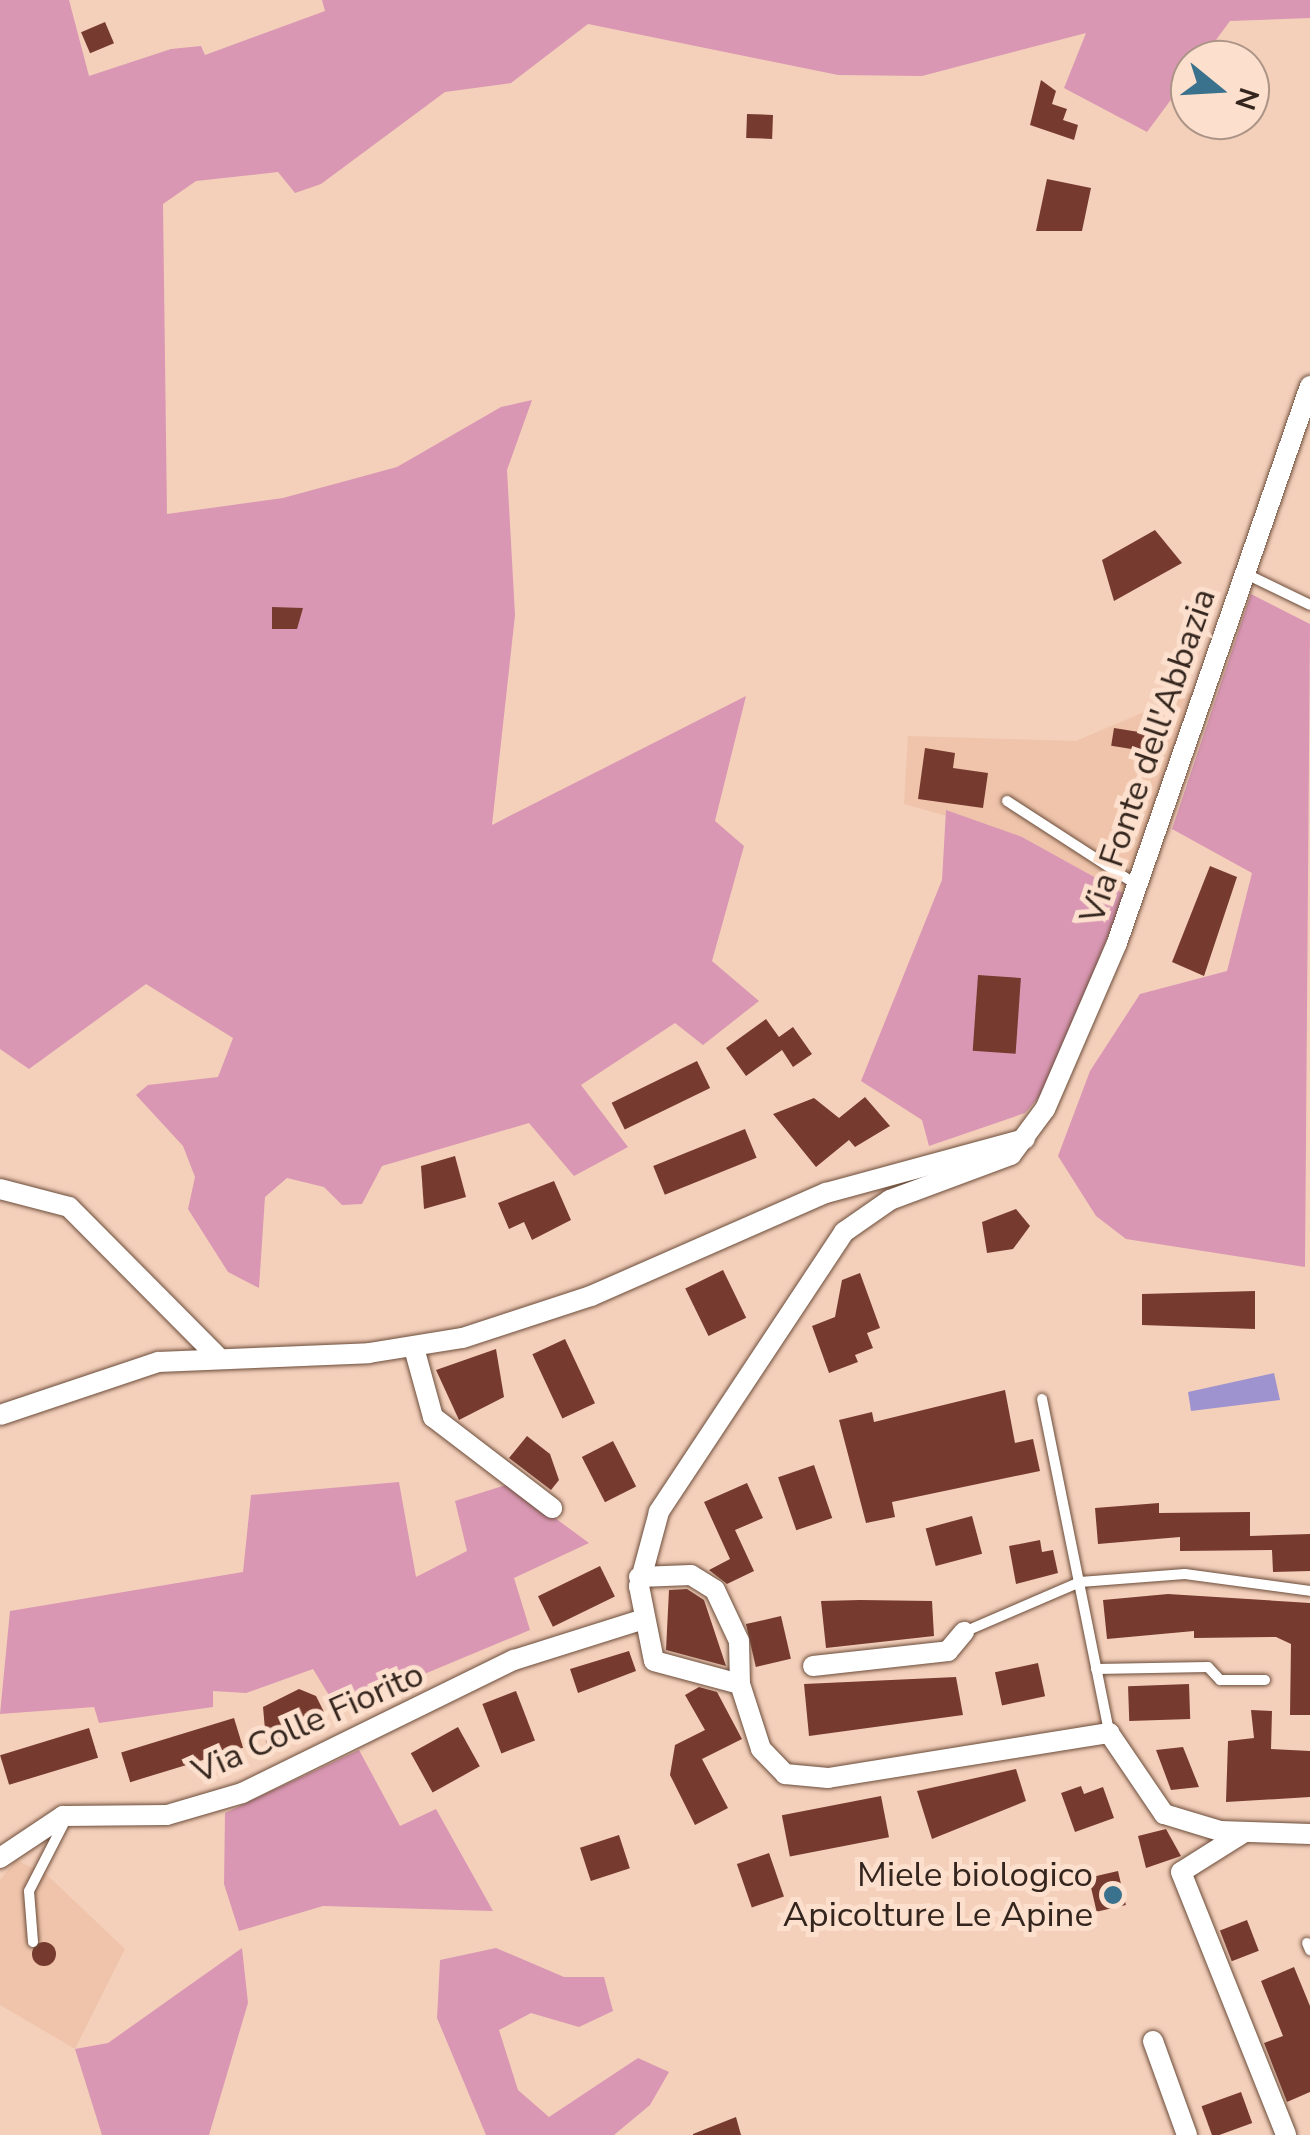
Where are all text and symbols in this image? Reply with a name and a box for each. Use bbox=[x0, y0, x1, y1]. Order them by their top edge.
north arrow bbox=[1170, 40, 1270, 140]
text: N bbox=[1225, 83, 1268, 114]
street label: Via Fonte dell'Abbazia bbox=[1071, 583, 1225, 929]
street label: Via Colle Fiorito bbox=[186, 1653, 430, 1793]
place label: Miele biologico Apicolture Le Apine bbox=[783, 1854, 1093, 1936]
marker: Miele biologico Apicolture Le Apine bbox=[1102, 1884, 1124, 1906]

